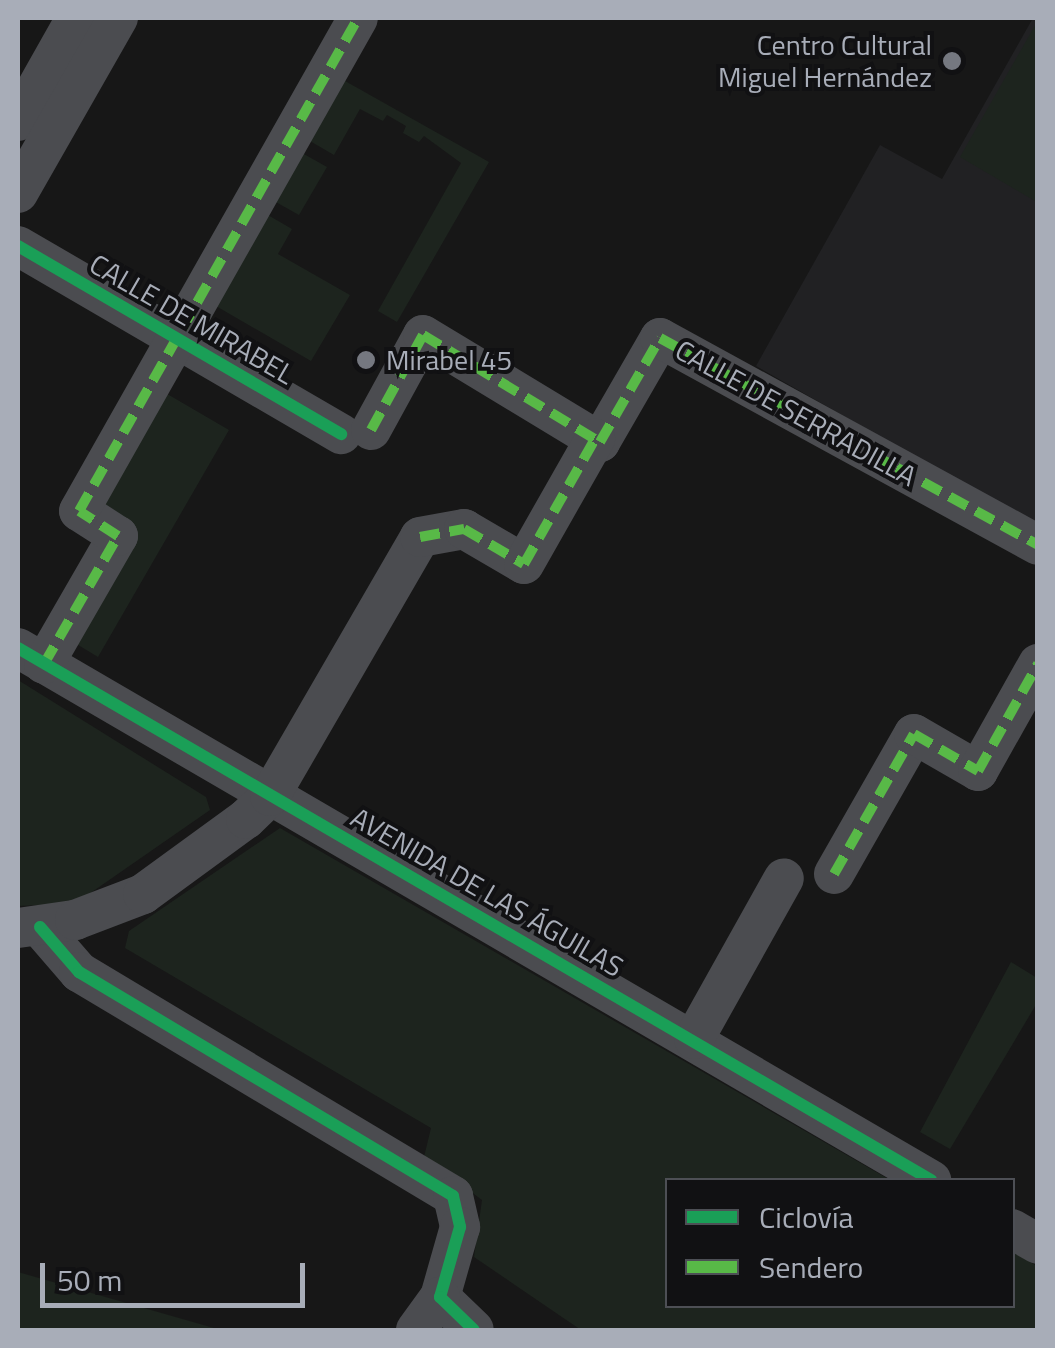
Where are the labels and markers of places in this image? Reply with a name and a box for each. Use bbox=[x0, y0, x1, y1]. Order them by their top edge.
place label: Centro Cultural Miguel Hernández bbox=[718, 28, 932, 94]
marker: Centro Cultural Miguel Hernández bbox=[941, 50, 963, 72]
place label: Mirabel 45 bbox=[386, 343, 512, 377]
marker: Mirabel 45 bbox=[355, 349, 377, 371]

